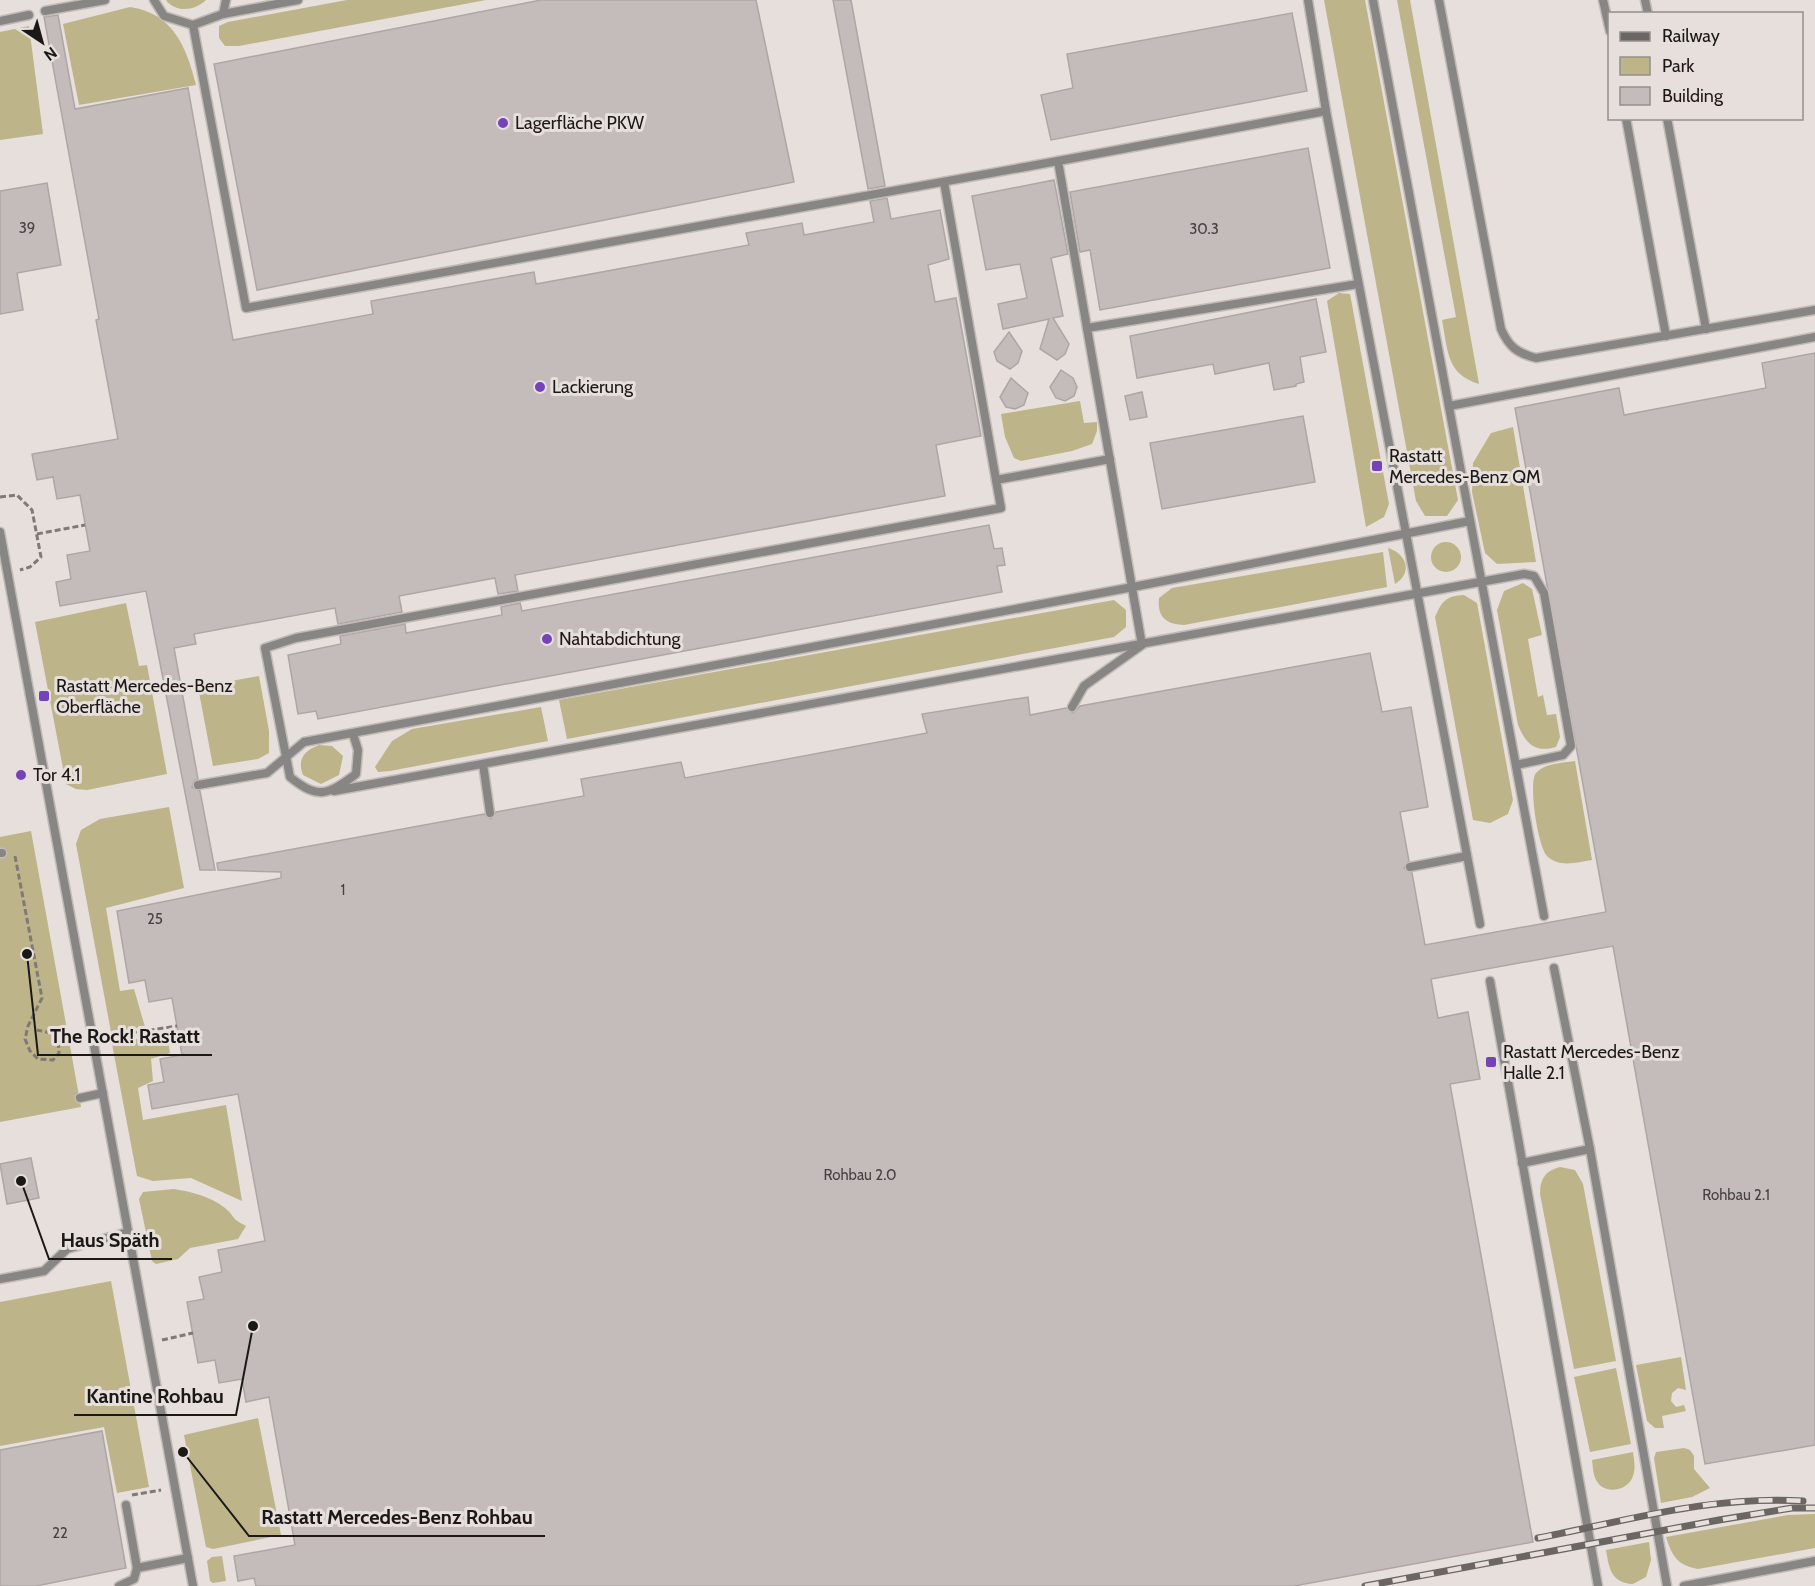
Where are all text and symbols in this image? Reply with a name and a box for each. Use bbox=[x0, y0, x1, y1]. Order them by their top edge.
north arrow bbox=[12, 12, 72, 72]
legend bbox=[1608, 12, 1803, 120]
text: Railway bbox=[1662, 25, 1720, 47]
text: N bbox=[40, 43, 61, 65]
text: Park bbox=[1662, 55, 1695, 77]
text: Building bbox=[1662, 85, 1724, 107]
place label: Lagerfläche PKW bbox=[515, 112, 644, 134]
marker: Lagerfläche PKW bbox=[496, 116, 510, 130]
house number: 39 bbox=[19, 219, 35, 237]
house number: 30.3 bbox=[1189, 220, 1219, 238]
place label: Lackierung bbox=[552, 376, 634, 398]
marker: Lackierung bbox=[533, 380, 547, 394]
place label: Rastatt Mercedes-Benz QM bbox=[1389, 445, 1541, 488]
marker: Rastatt Mercedes-Benz QM bbox=[1370, 459, 1384, 473]
place label: Nahtabdichtung bbox=[559, 628, 682, 650]
marker: Nahtabdichtung bbox=[540, 632, 554, 646]
place label: Rastatt Mercedes-Benz Oberfläche bbox=[56, 675, 233, 718]
marker: Rastatt Mercedes-Benz Oberfläche bbox=[37, 689, 51, 703]
place label: Tor 4.1 bbox=[33, 764, 80, 786]
marker: Tor 4.1 bbox=[14, 768, 28, 782]
house number: 1 bbox=[341, 881, 345, 899]
house number: 25 bbox=[147, 910, 163, 928]
callout: The Rock! Rastatt bbox=[38, 1017, 212, 1055]
text: The Rock! Rastatt bbox=[50, 1024, 200, 1048]
place label: Rastatt Mercedes-Benz Halle 2.1 bbox=[1503, 1041, 1680, 1084]
marker: Rastatt Mercedes-Benz Halle 2.1 bbox=[1484, 1055, 1498, 1069]
house number: Rohbau 2.0 bbox=[823, 1166, 897, 1184]
house number: Rohbau 2.1 bbox=[1702, 1186, 1770, 1204]
callout: Haus Späth bbox=[49, 1221, 172, 1259]
text: Haus Späth bbox=[61, 1228, 159, 1252]
callout: Kantine Rohbau bbox=[74, 1377, 236, 1415]
text: Kantine Rohbau bbox=[86, 1384, 224, 1408]
callout: Rastatt Mercedes-Benz Rohbau bbox=[249, 1498, 545, 1536]
text: Rastatt Mercedes-Benz Rohbau bbox=[261, 1505, 533, 1529]
house number: 22 bbox=[52, 1524, 68, 1542]

